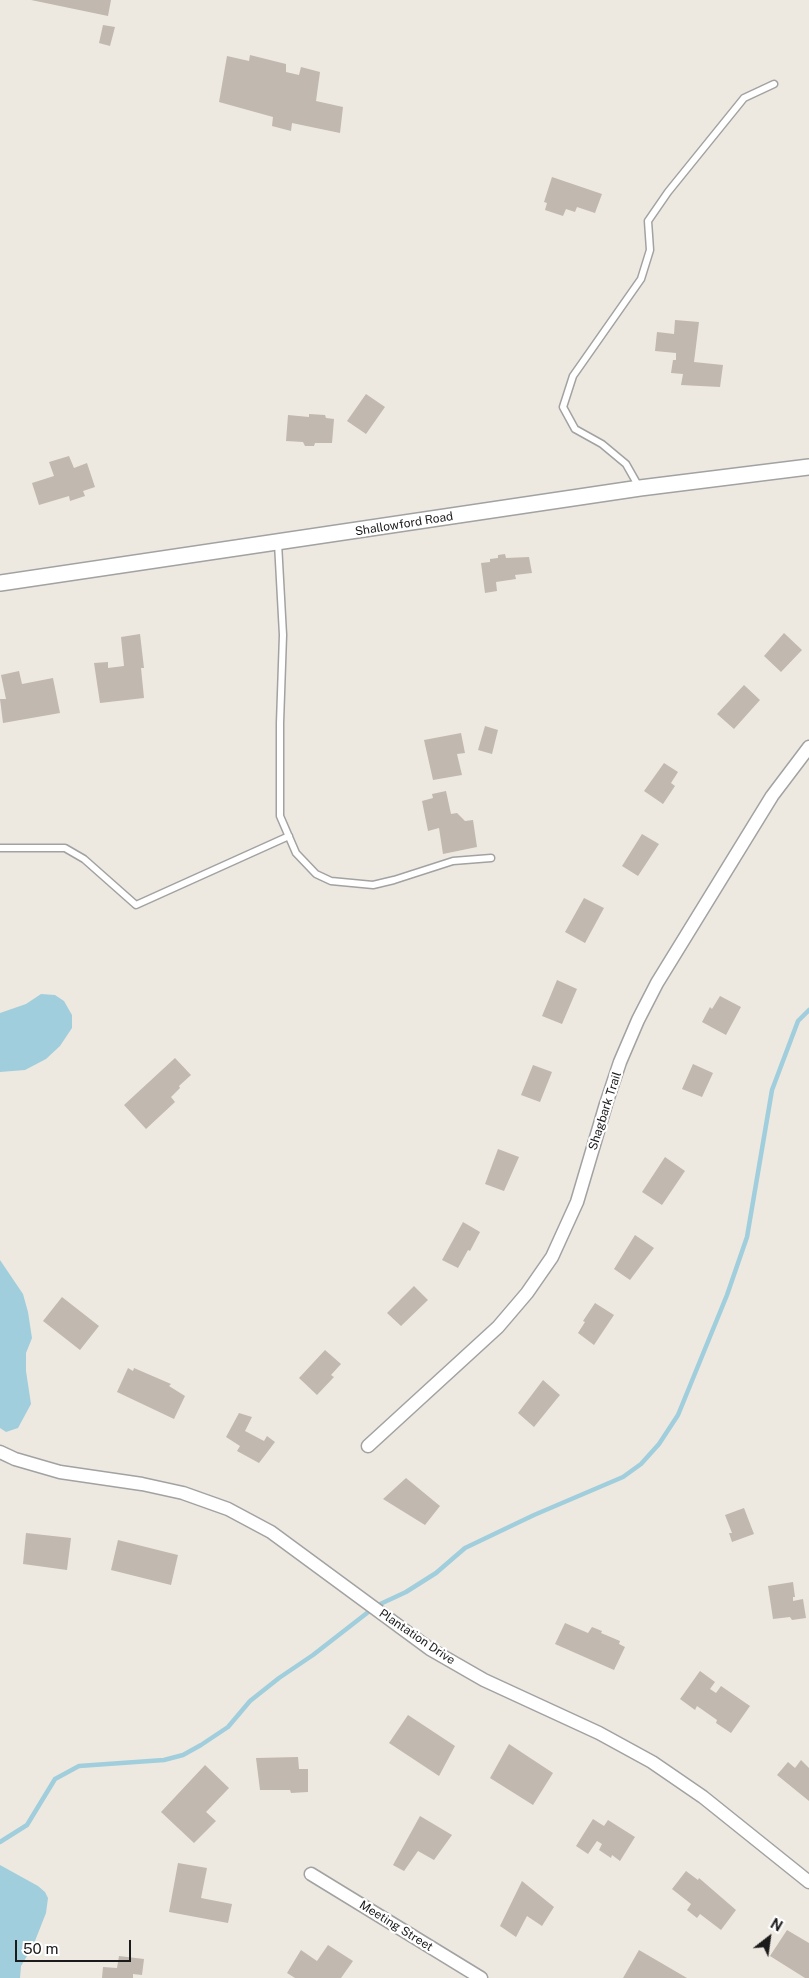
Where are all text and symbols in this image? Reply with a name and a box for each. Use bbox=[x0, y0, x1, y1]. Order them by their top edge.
street label: Shallowford Road bbox=[354, 509, 454, 539]
street label: Shagbark Trail bbox=[586, 1070, 624, 1152]
street label: Plantation Drive bbox=[376, 1606, 458, 1668]
street label: Meeting Street bbox=[357, 1898, 435, 1954]
north arrow bbox=[744, 1913, 794, 1963]
text: N bbox=[768, 1915, 785, 1935]
scale bar bbox=[18, 1930, 134, 1962]
text: 50 m bbox=[23, 1940, 58, 1957]

